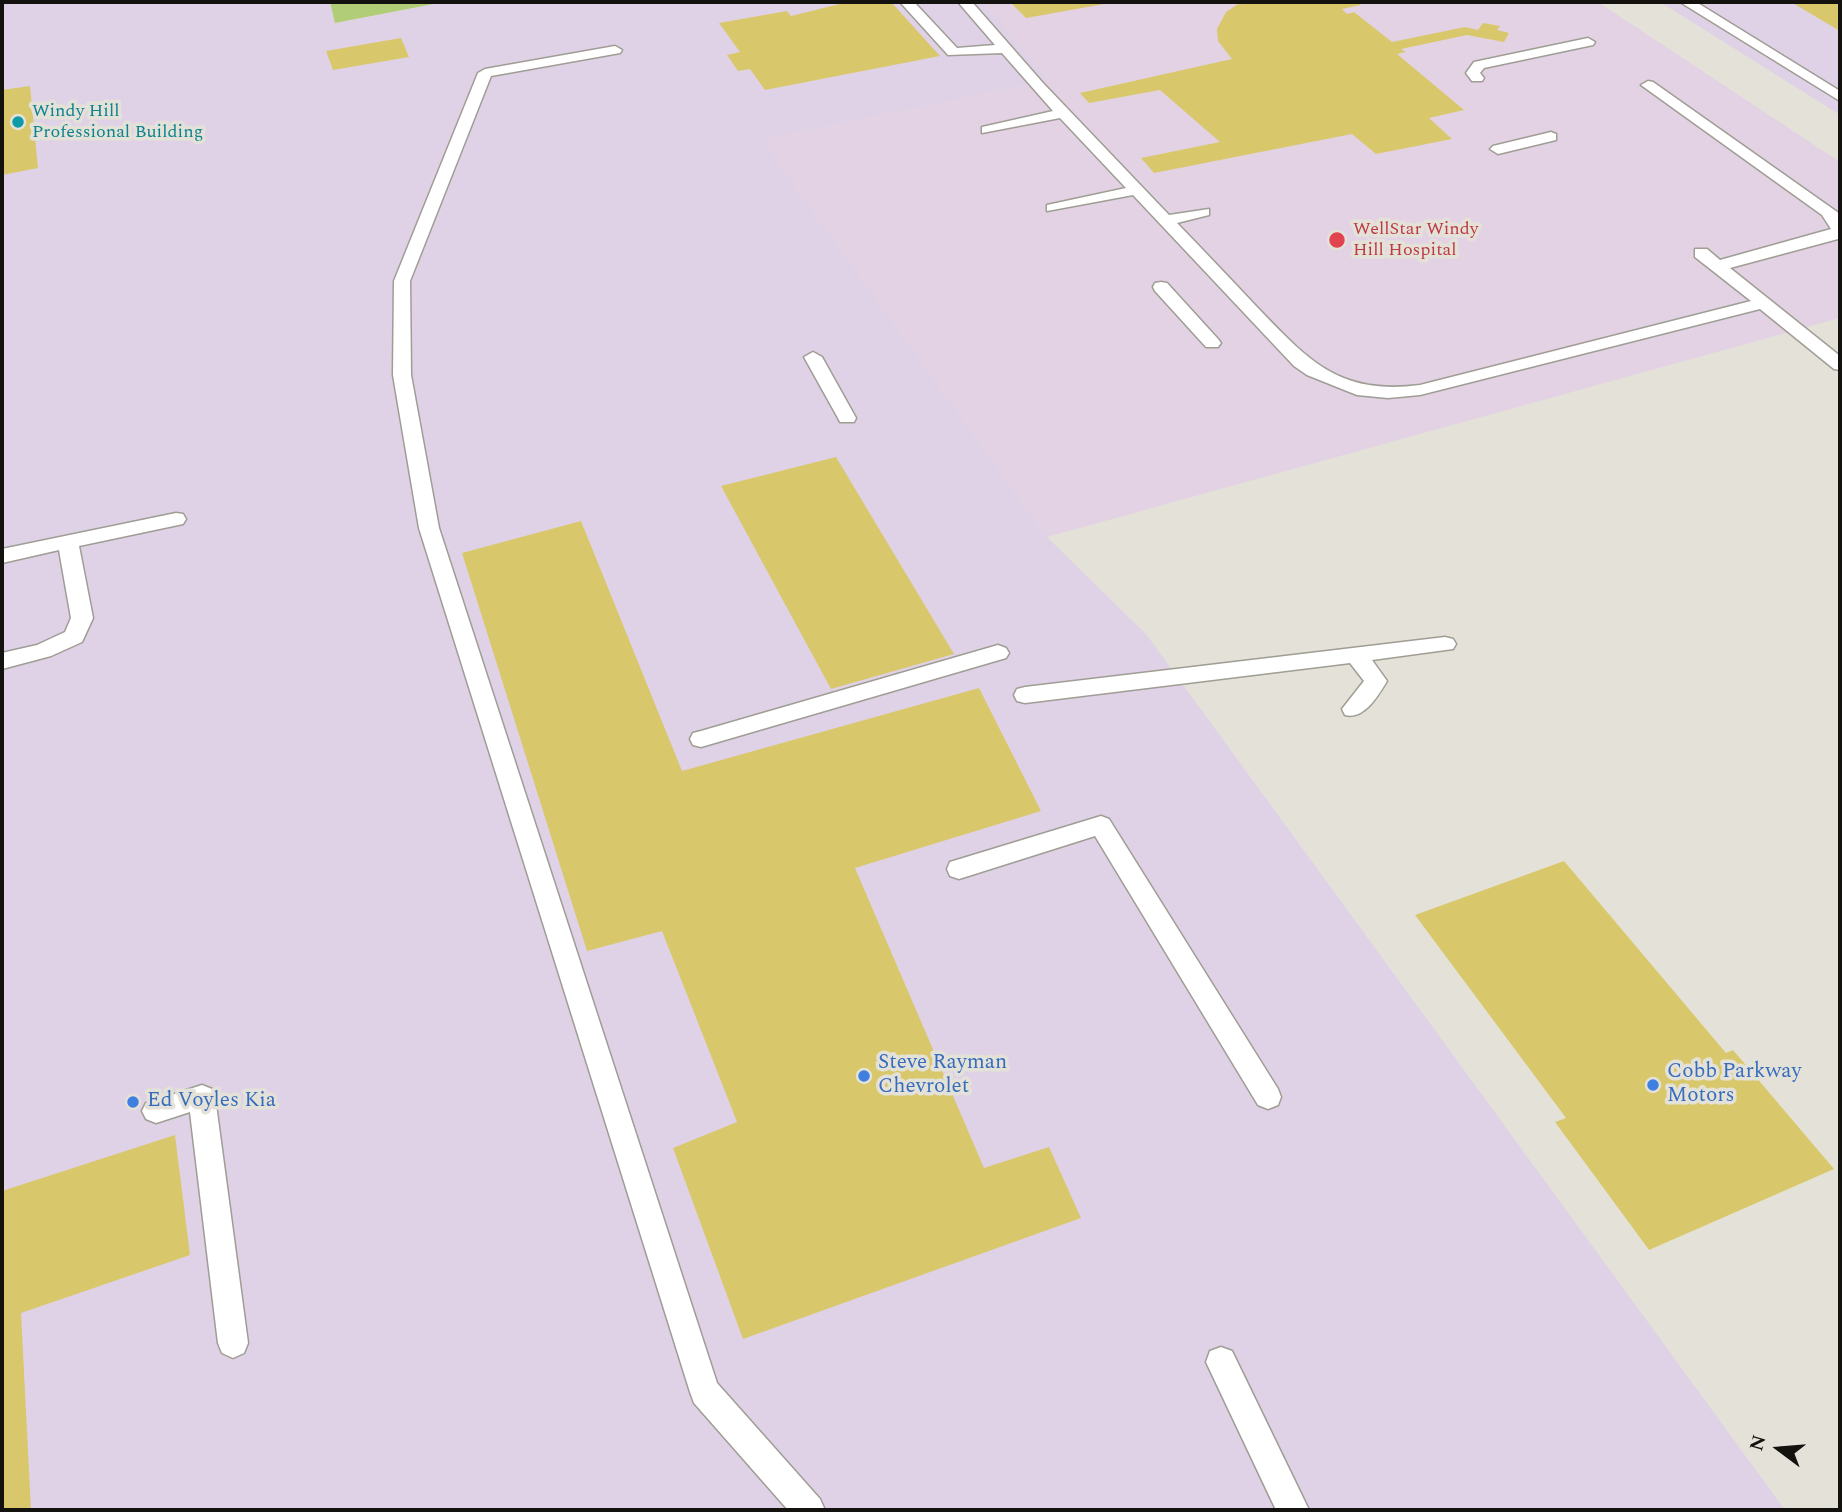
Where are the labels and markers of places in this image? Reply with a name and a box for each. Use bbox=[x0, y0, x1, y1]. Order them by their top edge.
place label: Windy Hill Professional Building bbox=[32, 101, 203, 144]
marker: Windy Hill Professional Building bbox=[10, 114, 26, 130]
place label: WellStar Windy Hill Hospital bbox=[1353, 219, 1478, 262]
marker: WellStar Windy Hill Hospital bbox=[1327, 230, 1347, 250]
place label: Steve Rayman Chevrolet bbox=[878, 1051, 1007, 1101]
place label: Cobb Parkway Motors bbox=[1667, 1060, 1802, 1110]
marker: Steve Rayman Chevrolet bbox=[856, 1068, 872, 1084]
marker: Cobb Parkway Motors bbox=[1645, 1077, 1661, 1093]
place label: Ed Voyles Kia bbox=[147, 1089, 276, 1115]
marker: Ed Voyles Kia bbox=[125, 1094, 141, 1110]

